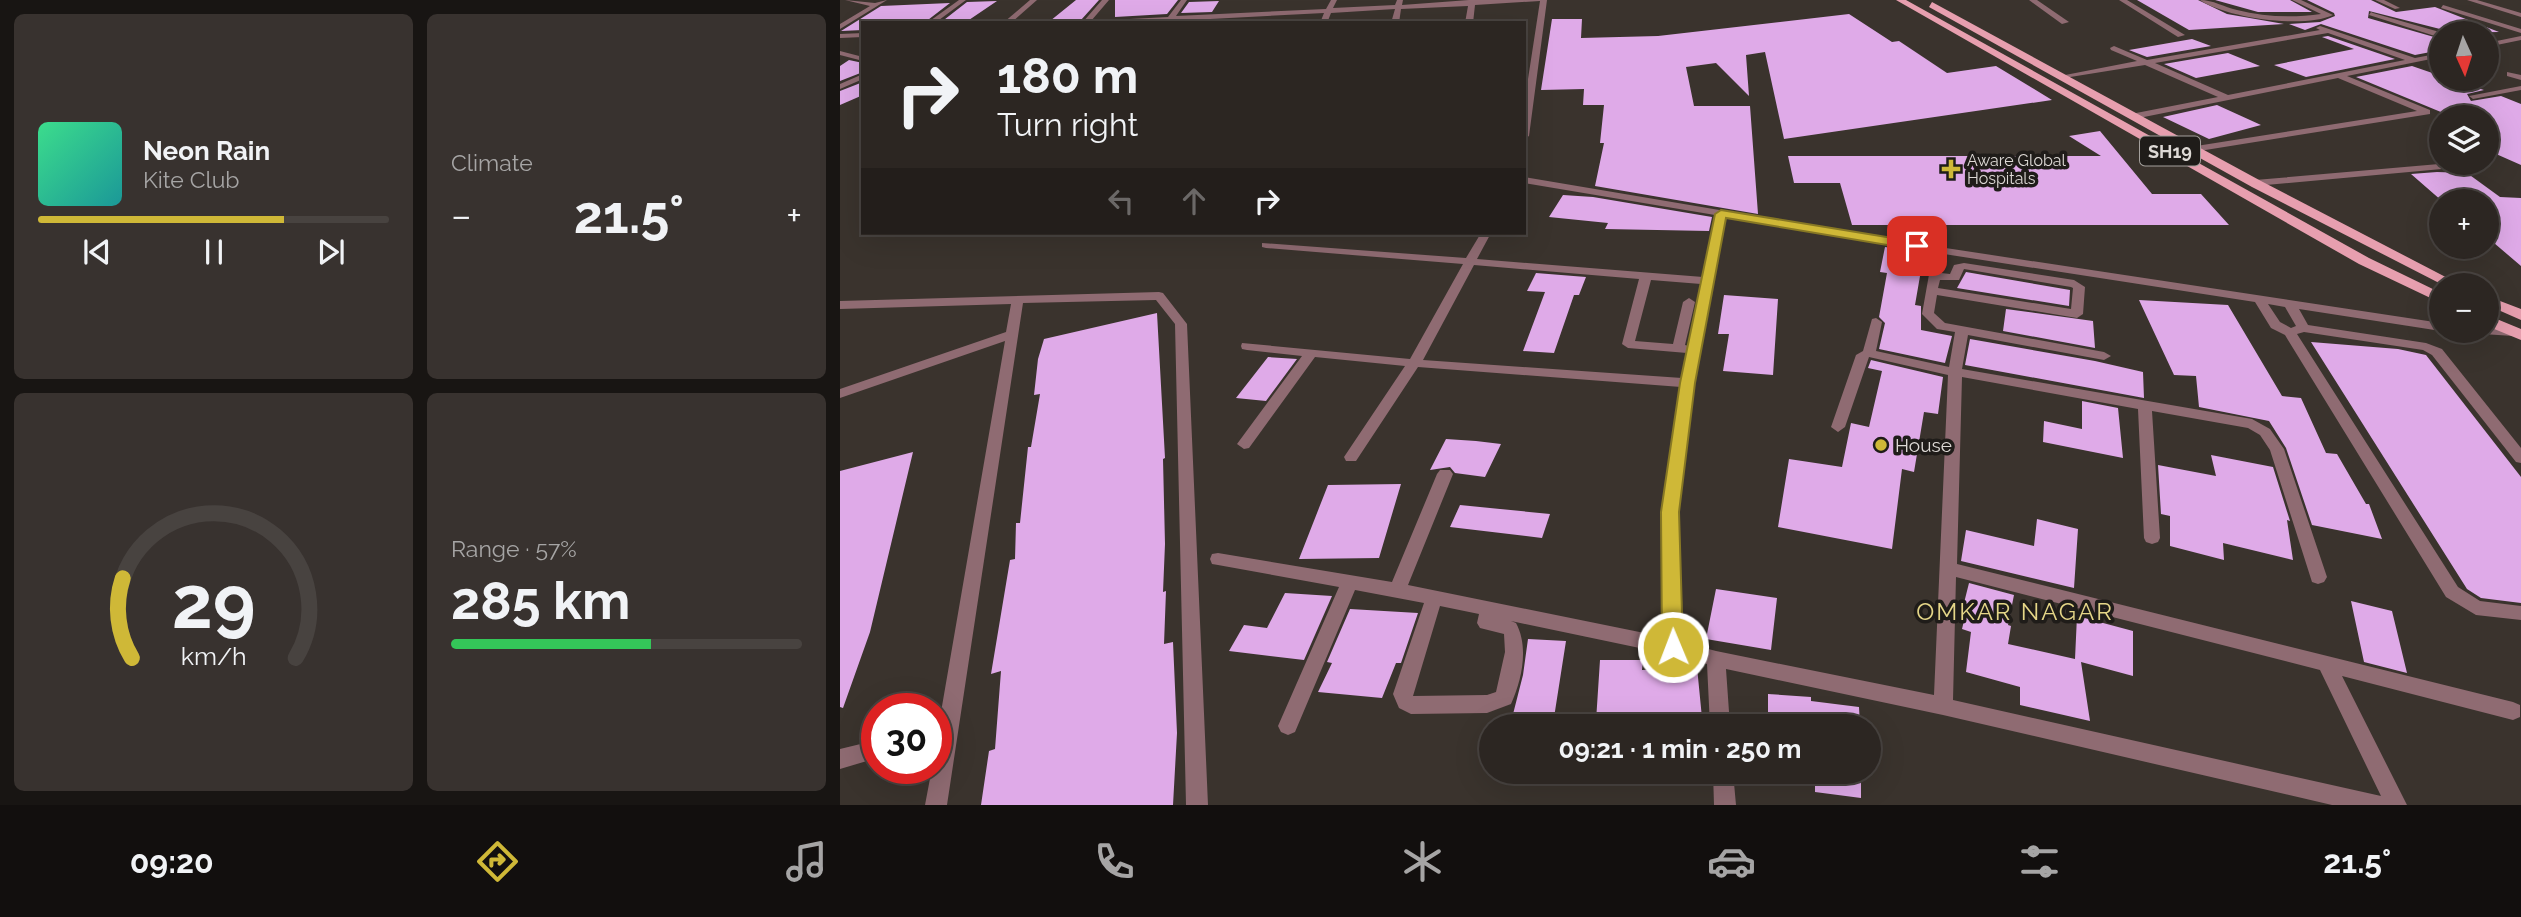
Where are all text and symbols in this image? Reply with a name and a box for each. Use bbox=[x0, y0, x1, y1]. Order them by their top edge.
north arrow bbox=[2429, 21, 2499, 91]
map controls bbox=[2429, 21, 2499, 343]
text: 180 m bbox=[997, 47, 1138, 104]
icon: right bbox=[882, 49, 973, 140]
button: layers bbox=[2429, 105, 2499, 175]
text: Turn right bbox=[997, 106, 1138, 143]
text: Neon Rain bbox=[143, 136, 270, 166]
road number: SH19 bbox=[2140, 136, 2200, 166]
text: Climate bbox=[451, 149, 533, 176]
place label: Aware Global Hospitals bbox=[1967, 151, 2067, 188]
marker: Aware Global Hospitals bbox=[1941, 159, 1961, 179]
text: Kite Club bbox=[143, 166, 240, 193]
icon: left bbox=[1102, 182, 1140, 220]
icon: ahead bbox=[1175, 182, 1213, 220]
icon: right bbox=[1248, 182, 1286, 220]
text: 21.5° bbox=[574, 184, 684, 245]
button: + bbox=[2429, 189, 2499, 259]
text: − bbox=[451, 193, 471, 238]
text: + bbox=[786, 193, 802, 238]
pin bbox=[1887, 216, 1947, 276]
icon: arrive bbox=[1898, 227, 1936, 265]
icon: previous bbox=[78, 233, 116, 271]
icon: pause bbox=[195, 233, 233, 271]
icon: next bbox=[312, 233, 350, 271]
button: − bbox=[2429, 273, 2499, 343]
place label: House bbox=[1895, 434, 1952, 456]
marker: House bbox=[1873, 437, 1889, 453]
text: Range · 57% bbox=[451, 535, 577, 562]
text: 29 bbox=[172, 560, 255, 645]
text: 285 km bbox=[451, 570, 630, 631]
district label: OMKAR NAGAR bbox=[1916, 597, 2114, 626]
position arrow bbox=[1636, 610, 1710, 684]
text: km/h bbox=[181, 641, 246, 671]
speed limit sign: 30 bbox=[861, 693, 952, 784]
text: 09:21 · 1 min · 250 m bbox=[1559, 734, 1801, 764]
icon: directions bbox=[473, 837, 522, 886]
icon: music bbox=[782, 837, 831, 886]
icon: phone bbox=[1090, 837, 1139, 886]
icon: climate bbox=[1398, 837, 1447, 886]
icon: car bbox=[1707, 837, 1756, 886]
icon: filters bbox=[2015, 837, 2064, 886]
text: 09:20 bbox=[130, 843, 214, 880]
text: 21.5° bbox=[2323, 843, 2391, 880]

